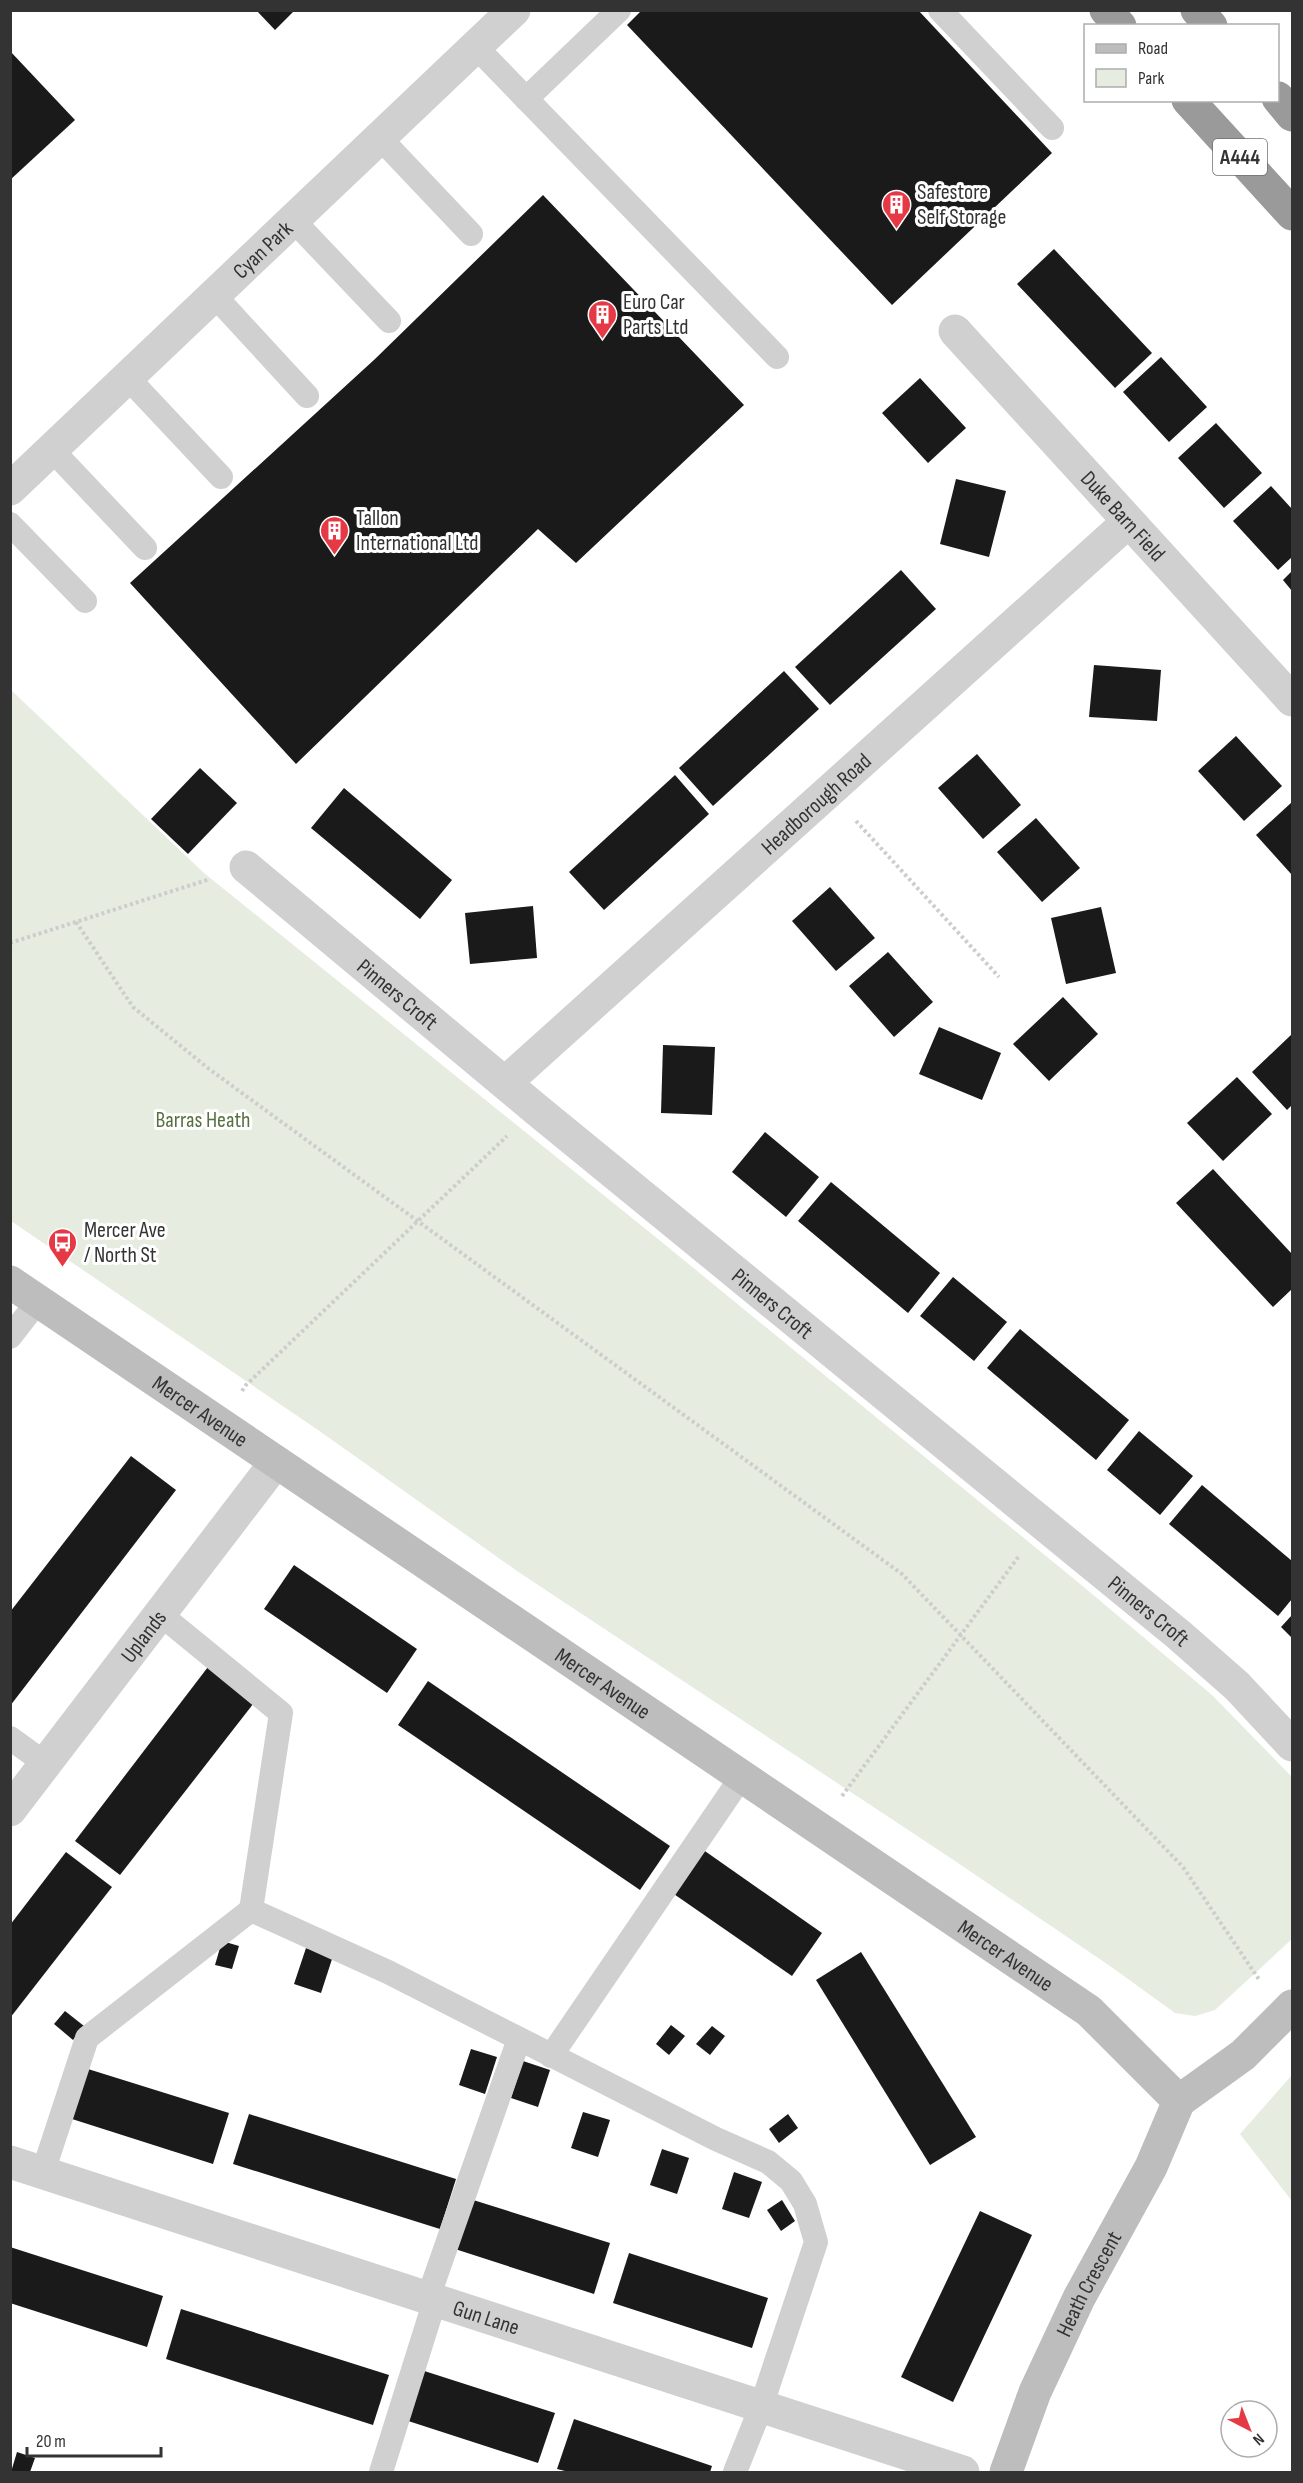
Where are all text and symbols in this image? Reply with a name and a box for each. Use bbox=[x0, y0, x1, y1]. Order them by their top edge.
legend bbox=[1084, 24, 1279, 102]
text: Road bbox=[1138, 38, 1168, 59]
text: Park bbox=[1138, 68, 1164, 89]
road number: A444 bbox=[1213, 139, 1267, 175]
place label: Safestore Self Storage bbox=[917, 179, 1006, 231]
building icon: Safestore Self Storage bbox=[880, 188, 912, 230]
street label: Cyan Park bbox=[228, 215, 299, 285]
place label: Euro Car Parts Ltd bbox=[623, 289, 689, 341]
building icon: Euro Car Parts Ltd bbox=[586, 298, 618, 340]
street label: Duke Barn Field bbox=[1074, 466, 1171, 567]
place label: Tallon International Ltd bbox=[356, 505, 479, 557]
building icon: Tallon International Ltd bbox=[319, 514, 351, 556]
street label: Headborough Road bbox=[756, 748, 877, 861]
street label: Pinners Croft bbox=[351, 954, 443, 1037]
park label: Barras Heath bbox=[155, 1107, 251, 1134]
place label: Mercer Ave / North St bbox=[84, 1217, 166, 1269]
bus stop icon: Mercer Ave / North St bbox=[47, 1226, 79, 1268]
street label: Pinners Croft bbox=[726, 1263, 818, 1346]
street label: Mercer Avenue bbox=[147, 1370, 253, 1454]
street label: Pinners Croft bbox=[1102, 1571, 1195, 1653]
street label: Uplands bbox=[116, 1605, 173, 1669]
street label: Mercer Avenue bbox=[550, 1642, 655, 1726]
street label: Mercer Avenue bbox=[952, 1914, 1058, 1998]
street label: Heath Crescent bbox=[1051, 2226, 1128, 2341]
street label: Gun Lane bbox=[449, 2295, 523, 2342]
north arrow bbox=[1219, 2399, 1279, 2459]
scale bar bbox=[27, 2420, 160, 2458]
text: N bbox=[1249, 2429, 1268, 2449]
text: 20 m bbox=[36, 2431, 66, 2452]

